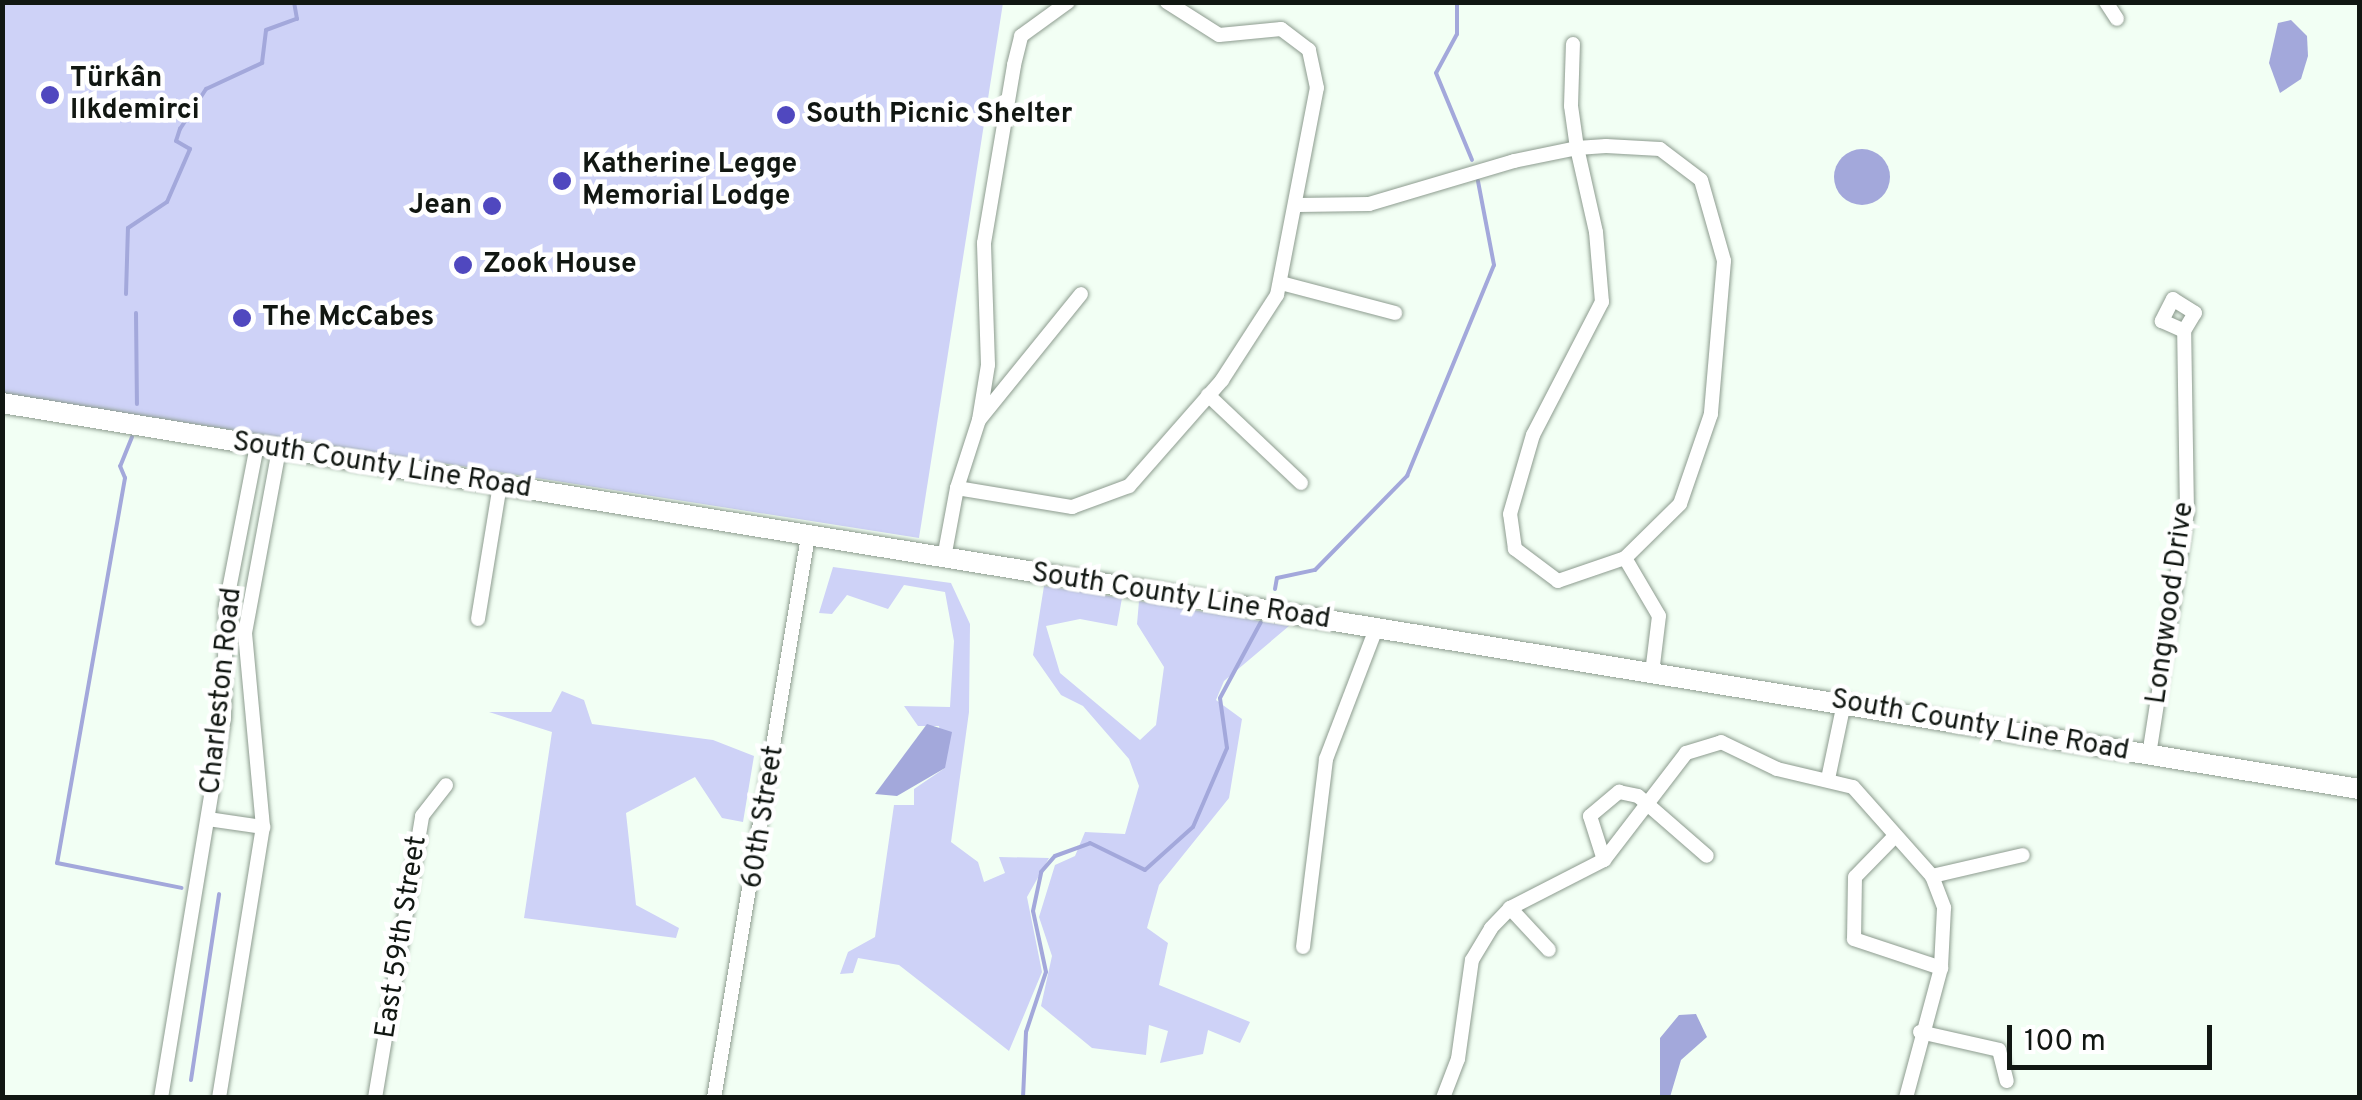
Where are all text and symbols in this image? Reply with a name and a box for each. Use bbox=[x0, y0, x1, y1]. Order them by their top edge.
place label: Türkân Ilkdemirci bbox=[70, 62, 200, 128]
marker: Türkân Ilkdemirci bbox=[39, 84, 61, 106]
place label: South Picnic Shelter bbox=[806, 98, 1072, 132]
marker: South Picnic Shelter bbox=[775, 104, 797, 126]
place label: Katherine Legge Memorial Lodge bbox=[582, 148, 797, 214]
marker: Katherine Legge Memorial Lodge bbox=[551, 170, 573, 192]
place label: Jean bbox=[409, 189, 472, 223]
marker: Jean bbox=[481, 195, 503, 217]
place label: Zook House bbox=[483, 248, 637, 282]
marker: Zook House bbox=[452, 254, 474, 276]
place label: The McCabes bbox=[262, 301, 434, 335]
marker: The McCabes bbox=[231, 307, 253, 329]
street label: South County Line Road bbox=[230, 426, 534, 506]
street label: Longwood Drive bbox=[2140, 500, 2202, 706]
street label: South County Line Road bbox=[1029, 557, 1333, 637]
street label: Charleston Road bbox=[194, 586, 250, 796]
street label: South County Line Road bbox=[1828, 683, 2132, 769]
street label: 60th Street bbox=[736, 743, 792, 891]
street label: East 59th Street bbox=[369, 833, 435, 1041]
scale bar bbox=[2012, 1005, 2217, 1067]
text: 100 m bbox=[2024, 1024, 2106, 1061]

